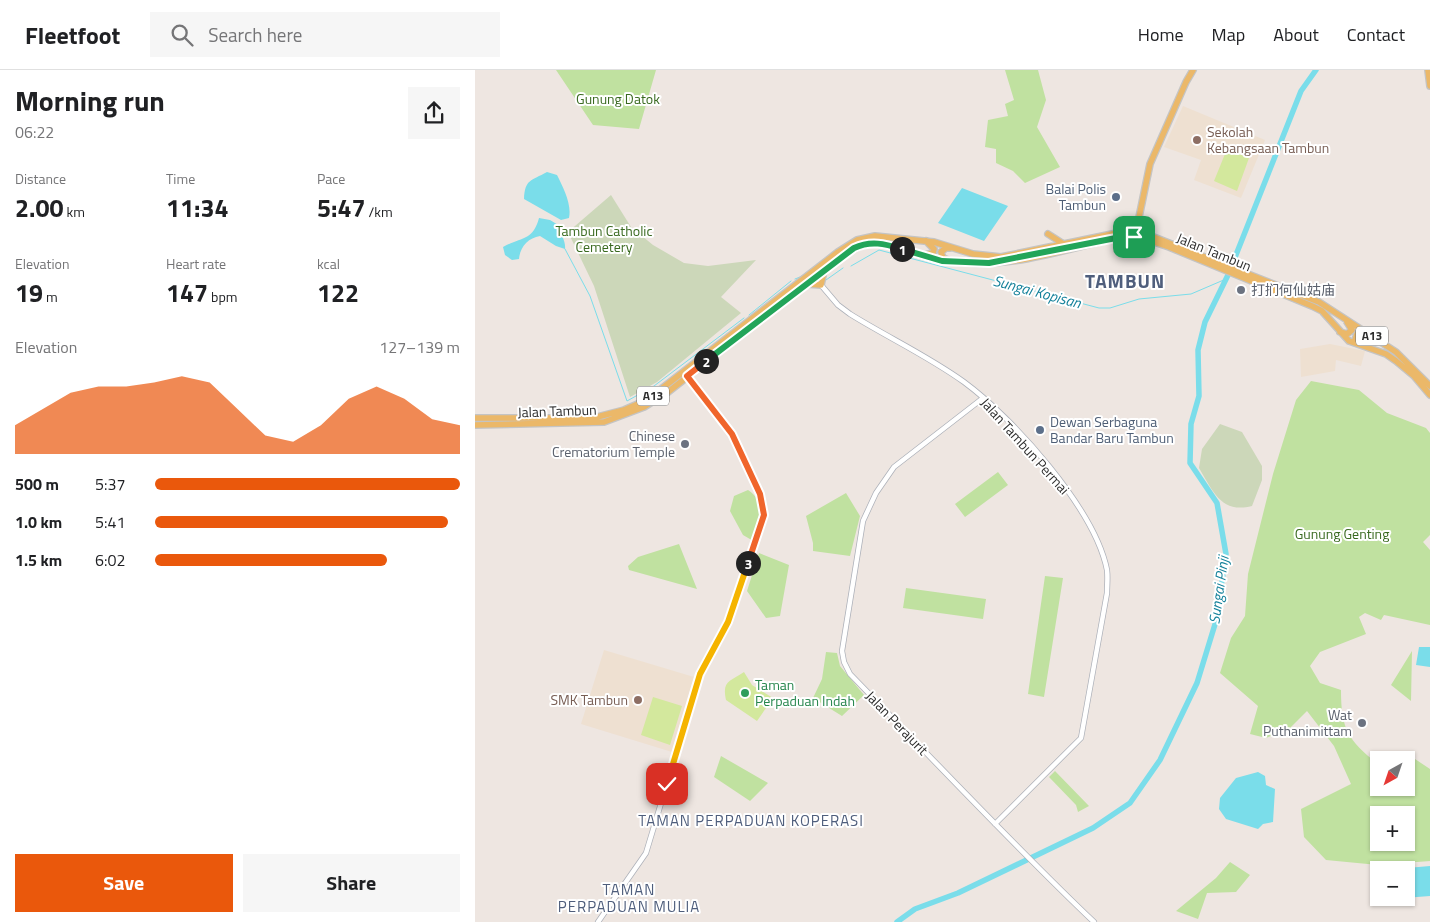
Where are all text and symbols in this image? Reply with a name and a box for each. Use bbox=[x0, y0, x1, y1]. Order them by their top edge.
search box bbox=[150, 12, 500, 57]
text: Fleetfoot bbox=[25, 17, 120, 53]
text: Search here bbox=[208, 20, 302, 49]
icon: search bbox=[168, 21, 196, 49]
text: Home bbox=[1138, 21, 1184, 48]
text: Map bbox=[1212, 21, 1245, 48]
text: About bbox=[1273, 21, 1319, 48]
text: Contact bbox=[1347, 21, 1405, 48]
text: Morning run bbox=[15, 79, 165, 122]
button: share bbox=[408, 87, 460, 139]
park label: Gunung Datok bbox=[576, 88, 660, 109]
text: 06:22 bbox=[15, 120, 54, 144]
place label: Sekolah Kebangsaan Tambun bbox=[1207, 121, 1329, 158]
marker: Sekolah Kebangsaan Tambun bbox=[1191, 134, 1203, 146]
text: Distance bbox=[15, 168, 66, 189]
text: Time bbox=[166, 168, 195, 189]
text: Pace bbox=[317, 168, 345, 189]
place label: Balai Polis Tambun bbox=[1046, 178, 1106, 215]
text: 2.00 bbox=[15, 189, 63, 227]
text: 11:34 bbox=[166, 189, 228, 227]
text: 5:47 bbox=[317, 189, 365, 227]
marker: Balai Polis Tambun bbox=[1110, 191, 1122, 203]
text: km bbox=[63, 201, 85, 222]
text: /km bbox=[365, 201, 393, 222]
pin bbox=[1113, 216, 1155, 258]
park label: Tambun Catholic Cemetery bbox=[555, 220, 653, 257]
icon: arrive bbox=[1120, 223, 1148, 251]
street label: Jalan Tambun bbox=[1174, 227, 1255, 276]
pin: 1 bbox=[889, 236, 915, 262]
text: 1 bbox=[899, 239, 906, 260]
text: Elevation bbox=[15, 253, 69, 274]
text: Heart rate bbox=[166, 253, 226, 274]
text: kcal bbox=[317, 253, 340, 274]
district label: TAMBUN bbox=[1085, 266, 1165, 295]
water label: Sungai Kopisan bbox=[991, 269, 1084, 314]
text: 19 bbox=[15, 274, 43, 312]
text: 147 bbox=[166, 274, 208, 312]
text: 122 bbox=[317, 274, 359, 312]
place label: 打扪何仙姑庙 bbox=[1251, 279, 1335, 300]
marker: 打扪何仙姑庙 bbox=[1235, 284, 1247, 296]
text: m bbox=[43, 286, 58, 307]
text: bpm bbox=[208, 286, 238, 307]
road number: A13 bbox=[1356, 326, 1388, 346]
text: Elevation bbox=[15, 335, 77, 359]
text: 127–139 m bbox=[379, 335, 460, 359]
pin: 2 bbox=[693, 348, 719, 374]
text: 2 bbox=[703, 351, 710, 372]
road number: A13 bbox=[637, 386, 669, 406]
street label: Jalan Tambun Permai bbox=[976, 393, 1075, 499]
street label: Jalan Tambun bbox=[517, 399, 597, 422]
place label: Dewan Serbaguna Bandar Baru Tambun bbox=[1050, 411, 1174, 448]
marker: Dewan Serbaguna Bandar Baru Tambun bbox=[1034, 424, 1046, 436]
place label: Chinese Crematorium Temple bbox=[552, 425, 675, 462]
marker: Chinese Crematorium Temple bbox=[679, 438, 691, 450]
text: 500 m bbox=[15, 472, 59, 496]
text: 5:37 bbox=[95, 472, 125, 496]
text: 1.0 km bbox=[15, 510, 62, 534]
text: 5:41 bbox=[95, 510, 125, 534]
park label: Gunung Genting bbox=[1295, 523, 1389, 544]
text: 1.5 km bbox=[15, 548, 62, 572]
text: 6:02 bbox=[95, 548, 125, 572]
pin: 3 bbox=[735, 550, 761, 576]
text: 3 bbox=[745, 553, 752, 574]
water label: Sungai Pinji bbox=[1202, 553, 1235, 625]
place label: Taman Perpaduan Indah bbox=[755, 674, 855, 711]
street label: Jalan Perajurit bbox=[861, 686, 934, 760]
marker: Taman Perpaduan Indah bbox=[739, 687, 751, 699]
place label: SMK Tambun bbox=[550, 689, 628, 710]
marker: SMK Tambun bbox=[632, 694, 644, 706]
place label: Wat Puthanimittam bbox=[1263, 704, 1352, 741]
marker: Wat Puthanimittam bbox=[1356, 717, 1368, 729]
north arrow bbox=[1370, 751, 1415, 796]
map controls bbox=[1370, 751, 1415, 906]
pin bbox=[646, 763, 688, 805]
icon: check bbox=[653, 770, 681, 798]
button: + bbox=[1370, 806, 1415, 851]
district label: TAMAN PERPADUAN KOPERASI bbox=[638, 809, 864, 832]
button: Save bbox=[15, 854, 233, 912]
button: Share bbox=[243, 854, 460, 912]
button: − bbox=[1370, 861, 1415, 906]
district label: TAMAN PERPADUAN MULIA bbox=[558, 878, 700, 918]

